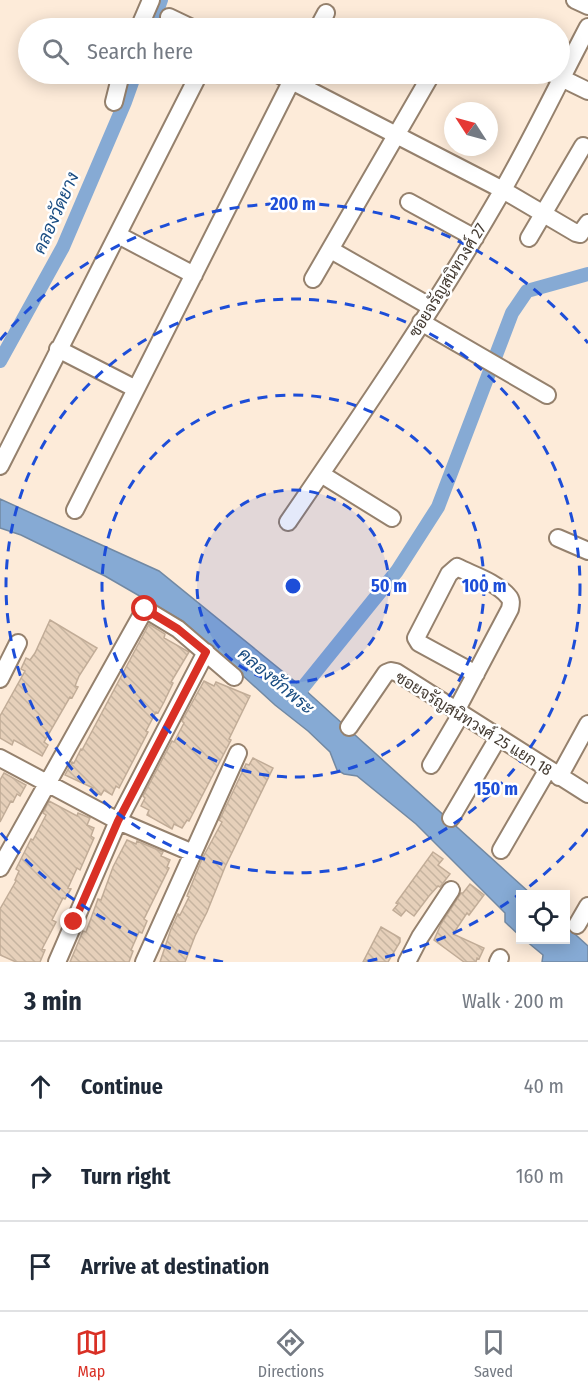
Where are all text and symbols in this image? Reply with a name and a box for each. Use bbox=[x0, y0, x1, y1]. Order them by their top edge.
search box bbox=[18, 18, 570, 84]
icon: search bbox=[39, 35, 72, 68]
text: Search here bbox=[87, 38, 193, 65]
north arrow bbox=[444, 102, 498, 156]
water label: คลองวัดยาง bbox=[28, 169, 84, 257]
text: 200 m bbox=[269, 193, 316, 215]
street label: ซอยจรัญสนิทวงศ์ 27 bbox=[402, 218, 490, 341]
text: 50 m bbox=[371, 575, 407, 597]
text: 100 m bbox=[462, 575, 506, 597]
centre of rings bbox=[283, 576, 303, 596]
route start bbox=[131, 595, 157, 621]
water label: คลองชักพระ bbox=[233, 643, 319, 719]
street label: ซอยจรัญสนิทวงศ์ 25 แยก 18 bbox=[392, 665, 557, 779]
text: 150 m bbox=[474, 778, 518, 800]
map controls bbox=[516, 890, 570, 944]
button: locate bbox=[516, 890, 570, 944]
route end bbox=[60, 908, 86, 934]
text: 3 min bbox=[24, 986, 82, 1017]
text: Walk · 200 m bbox=[462, 989, 564, 1013]
icon: ahead bbox=[24, 1070, 57, 1103]
text: Continue bbox=[81, 1073, 163, 1100]
text: 40 m bbox=[524, 1074, 564, 1098]
icon: right bbox=[24, 1160, 57, 1193]
text: Turn right bbox=[81, 1163, 170, 1190]
text: 160 m bbox=[516, 1164, 564, 1188]
icon: arrive bbox=[24, 1250, 57, 1283]
text: Arrive at destination bbox=[81, 1253, 269, 1280]
tab: Map bbox=[75, 1326, 108, 1381]
tab: Directions bbox=[258, 1326, 324, 1381]
tab: Saved bbox=[474, 1326, 513, 1381]

